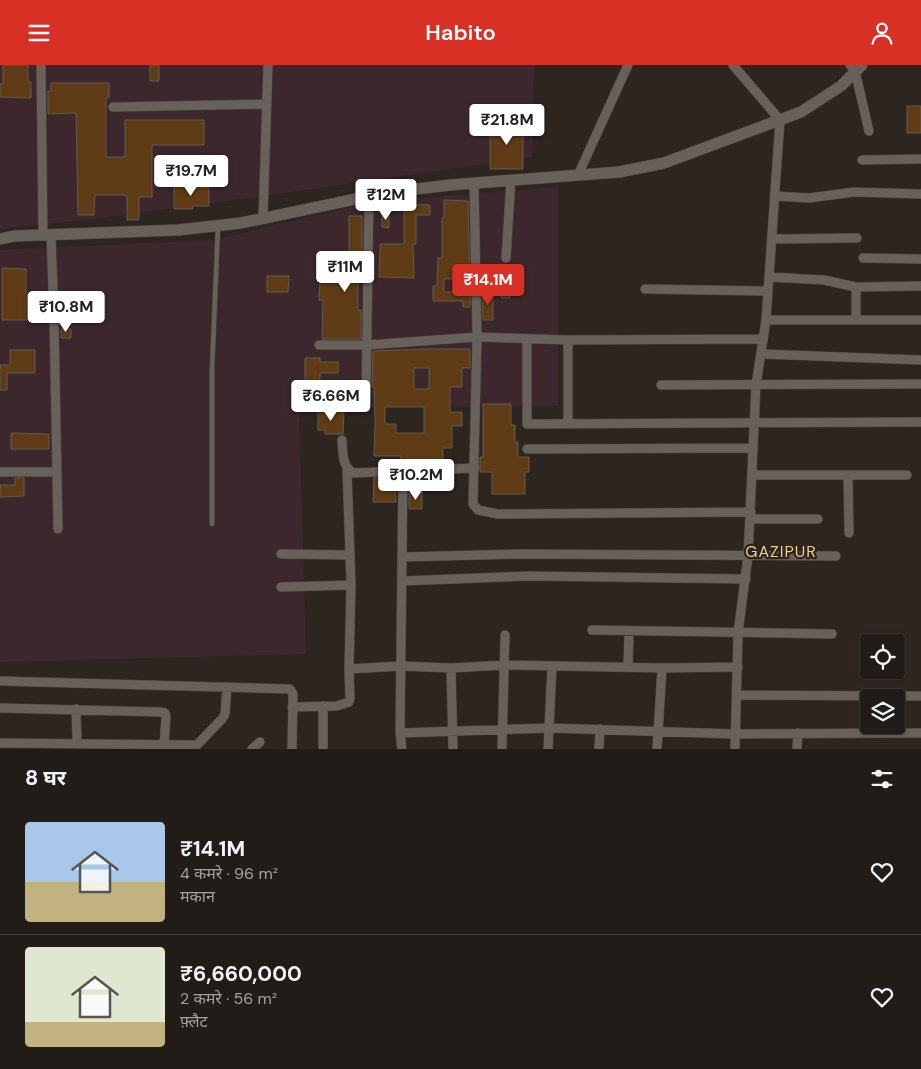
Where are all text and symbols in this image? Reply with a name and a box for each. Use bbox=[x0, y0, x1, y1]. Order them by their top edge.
text: Habito bbox=[425, 18, 496, 47]
icon: menu bbox=[25, 19, 53, 47]
icon: person bbox=[868, 19, 896, 47]
pin: ₹21.8M bbox=[466, 103, 548, 146]
text: ₹21.8M bbox=[480, 109, 534, 130]
pin: ₹19.7M bbox=[150, 155, 232, 197]
text: ₹19.7M bbox=[165, 160, 217, 181]
pin: ₹12M bbox=[356, 179, 416, 221]
text: ₹12M bbox=[366, 184, 406, 205]
pin: ₹11M bbox=[315, 251, 375, 293]
text: ₹11M bbox=[327, 256, 363, 277]
pin: ₹14.1M bbox=[447, 263, 529, 306]
text: ₹14.1M bbox=[463, 269, 513, 290]
pin: ₹10.8M bbox=[25, 291, 107, 333]
text: ₹10.8M bbox=[39, 296, 93, 317]
pin: ₹6.66M bbox=[290, 379, 372, 422]
text: ₹6.66M bbox=[302, 385, 360, 406]
pin: ₹10.2M bbox=[375, 459, 457, 501]
text: ₹10.2M bbox=[389, 464, 443, 485]
district label: GAZIPUR bbox=[745, 541, 817, 562]
map controls bbox=[860, 634, 905, 734]
button: locate bbox=[860, 634, 905, 679]
button: layers bbox=[860, 689, 905, 734]
text: 8 घर bbox=[25, 764, 66, 792]
icon: filters bbox=[868, 765, 896, 793]
text: ₹14.1M bbox=[180, 835, 245, 863]
icon: home bbox=[65, 842, 125, 902]
icon: heart bbox=[868, 858, 896, 886]
text: 4 कमरे · 96 m² bbox=[180, 863, 278, 884]
text: मकान bbox=[180, 886, 215, 907]
text: ₹6,660,000 bbox=[180, 960, 302, 988]
icon: home bbox=[65, 967, 125, 1027]
icon: heart bbox=[868, 983, 896, 1011]
text: 2 कमरे · 56 m² bbox=[180, 988, 277, 1009]
text: फ़्लैट bbox=[180, 1011, 208, 1032]

